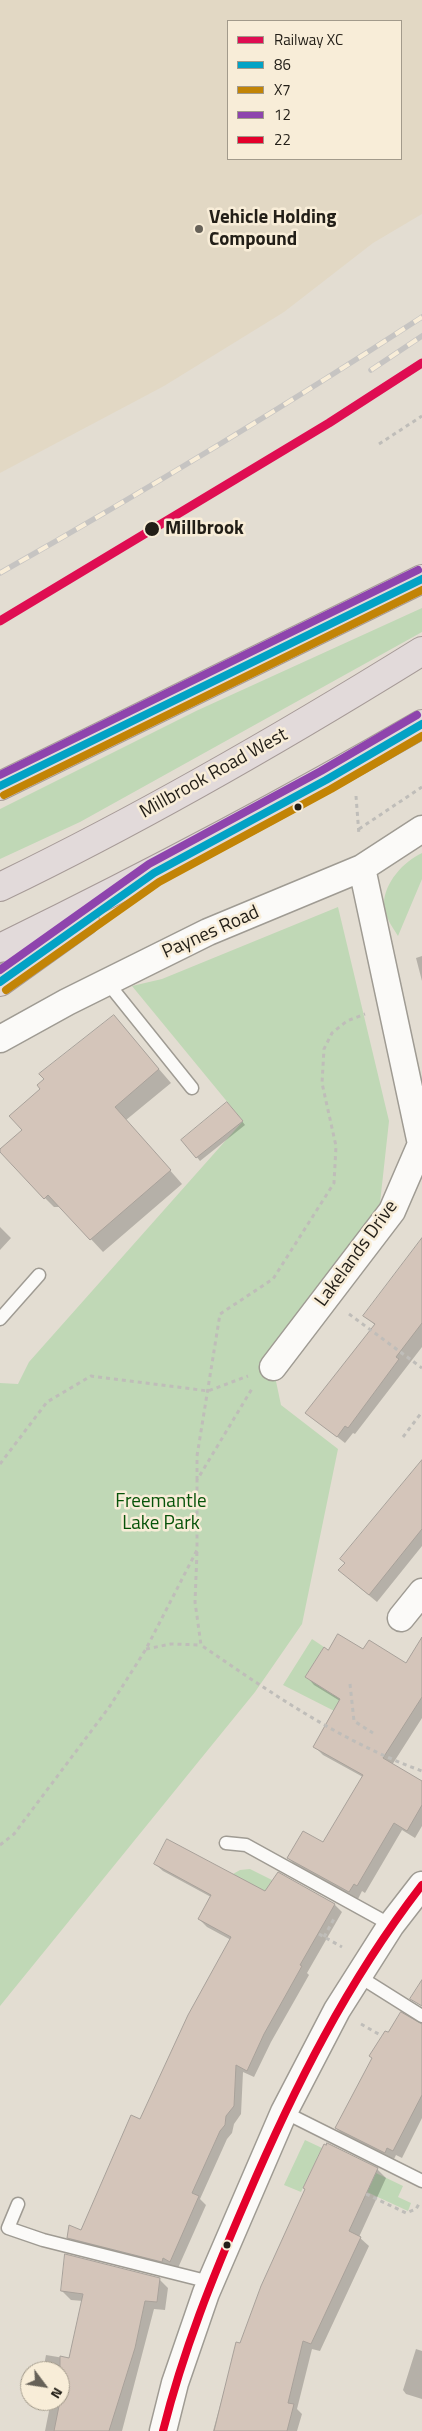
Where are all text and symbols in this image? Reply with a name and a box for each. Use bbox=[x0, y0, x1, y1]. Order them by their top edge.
legend bbox=[227, 20, 402, 160]
text: Railway XC bbox=[274, 28, 343, 51]
text: 86 bbox=[274, 53, 291, 76]
text: X7 bbox=[274, 78, 291, 101]
text: 12 bbox=[274, 103, 291, 126]
text: 22 bbox=[274, 128, 291, 151]
place label: Vehicle Holding Compound bbox=[209, 207, 336, 251]
marker: Vehicle Holding Compound bbox=[193, 223, 205, 235]
place label: Millbrook bbox=[165, 518, 244, 540]
marker: Millbrook bbox=[143, 520, 161, 538]
street label: Millbrook Road West bbox=[136, 724, 292, 824]
unlabelled marker bbox=[293, 802, 303, 812]
street label: Paynes Road bbox=[159, 901, 263, 965]
street label: Lakelands Drive bbox=[311, 1196, 403, 1312]
park label: Freemantle Lake Park bbox=[115, 1491, 207, 1535]
unlabelled marker bbox=[222, 2240, 232, 2250]
north arrow bbox=[20, 2361, 70, 2411]
text: N bbox=[46, 2384, 69, 2403]

